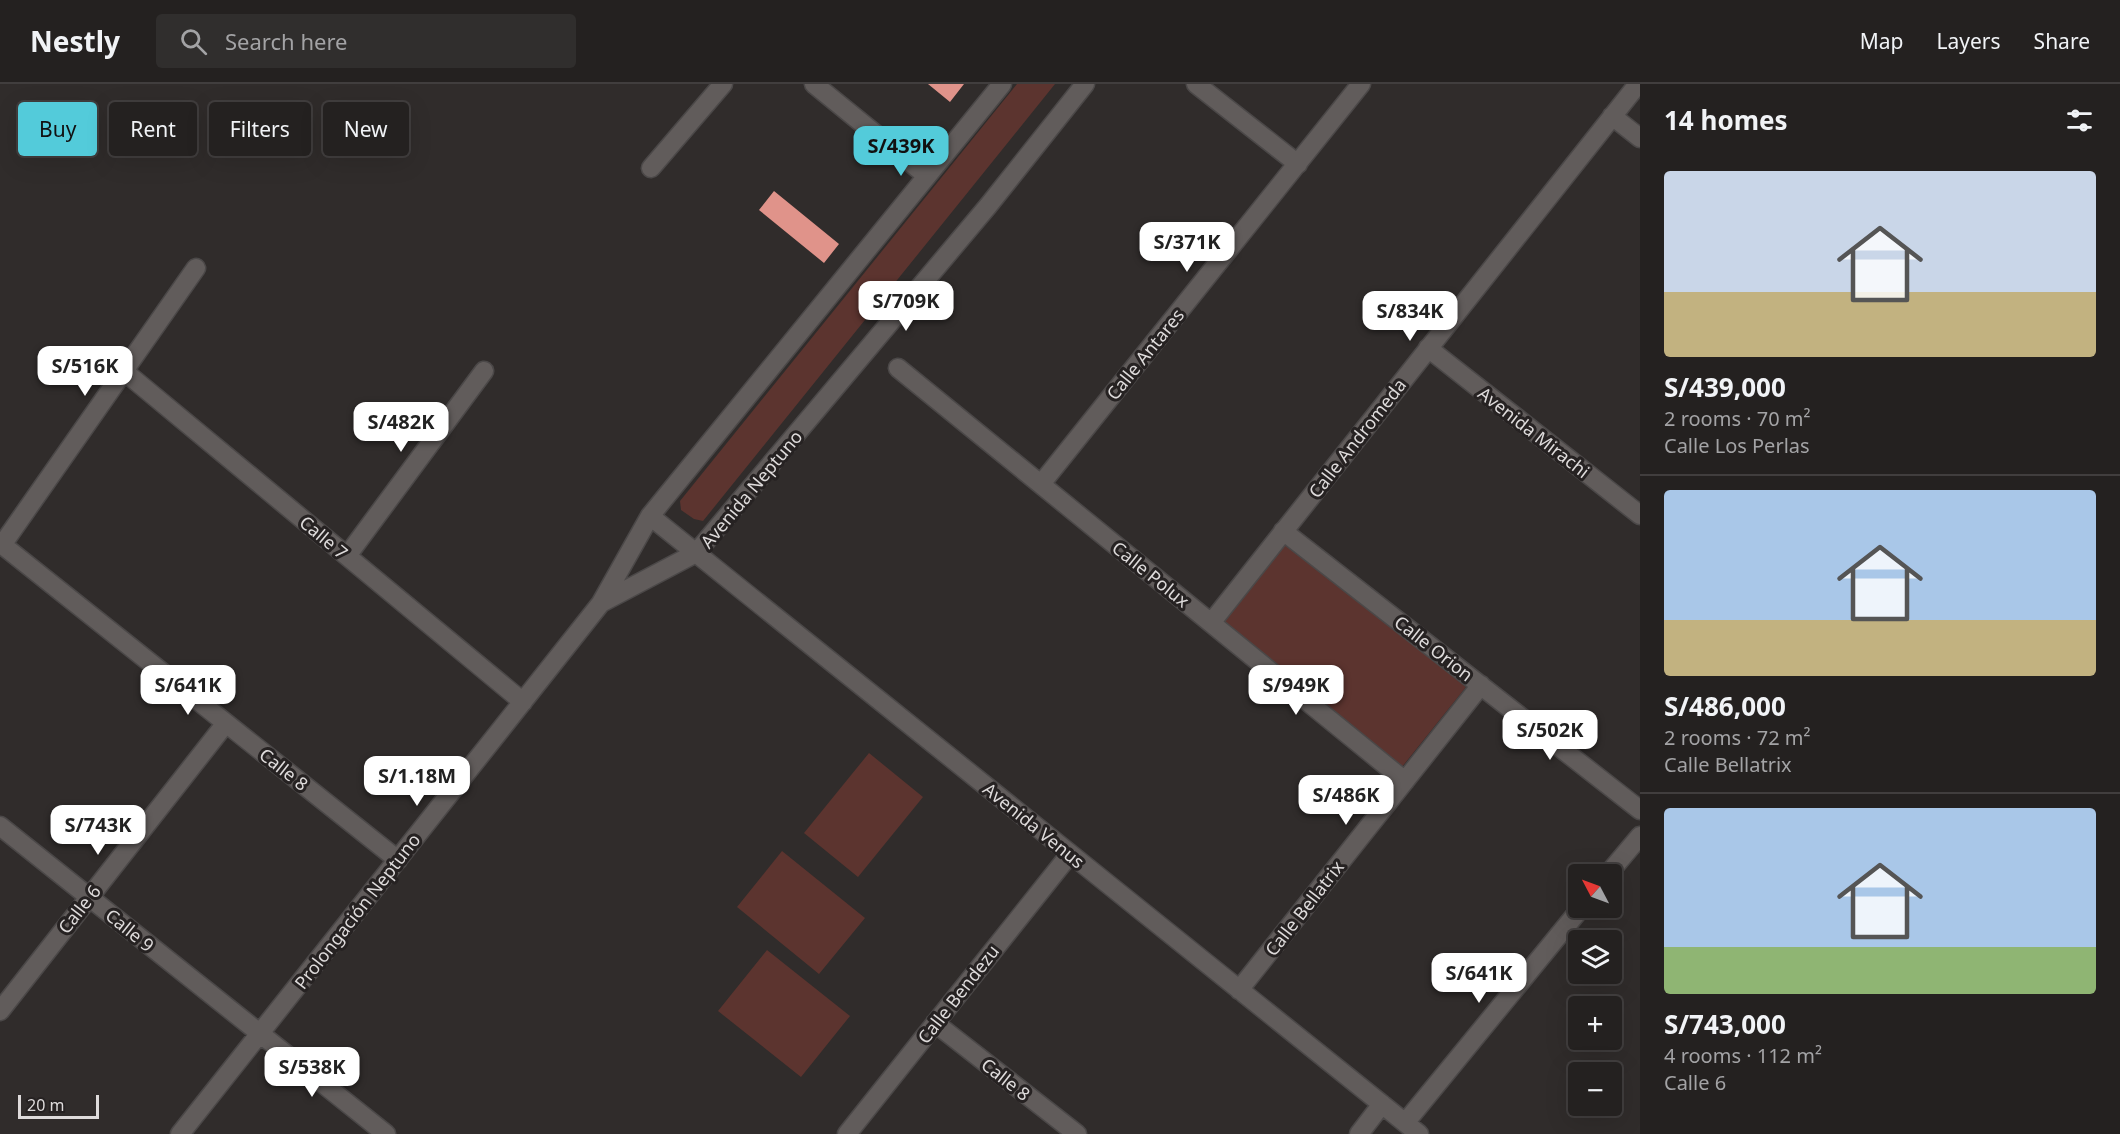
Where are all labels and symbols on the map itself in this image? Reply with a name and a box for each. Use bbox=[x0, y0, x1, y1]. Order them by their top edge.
pin: S/439K bbox=[852, 126, 950, 177]
pin: S/371K bbox=[1138, 222, 1236, 273]
pin: S/709K bbox=[857, 281, 955, 332]
pin: S/834K bbox=[1361, 291, 1459, 342]
street label: Calle Antares bbox=[1101, 303, 1189, 405]
pin: S/516K bbox=[36, 346, 134, 397]
street label: Calle Andromeda bbox=[1303, 373, 1411, 503]
street label: Avenida Mirachi bbox=[1473, 381, 1595, 483]
pin: S/482K bbox=[352, 402, 450, 453]
street label: Avenida Neptuno bbox=[695, 425, 807, 553]
street label: Calle 7 bbox=[295, 510, 353, 564]
street label: Calle Polux bbox=[1107, 536, 1195, 613]
street label: Calle Orion bbox=[1390, 610, 1478, 686]
pin: S/641K bbox=[139, 665, 237, 716]
pin: S/949K bbox=[1247, 665, 1345, 716]
pin: S/502K bbox=[1501, 710, 1599, 761]
street label: Calle 8 bbox=[255, 742, 313, 796]
pin: S/1.18M bbox=[362, 756, 472, 807]
pin: S/486K bbox=[1297, 775, 1395, 826]
street label: Avenida Venus bbox=[978, 777, 1090, 873]
pin: S/743K bbox=[49, 805, 147, 856]
street label: Prolongación Neptuno bbox=[289, 828, 425, 994]
street label: Calle Bellatrix bbox=[1259, 855, 1349, 961]
north arrow bbox=[1568, 864, 1622, 918]
street label: Calle 6 bbox=[52, 880, 106, 938]
street label: Calle 9 bbox=[101, 903, 159, 957]
street label: Calle Bendezu bbox=[912, 940, 1004, 1048]
pin: S/641K bbox=[1430, 953, 1528, 1004]
pin: S/538K bbox=[263, 1047, 361, 1098]
street label: Calle 8 bbox=[977, 1052, 1035, 1106]
scale bar bbox=[18, 1092, 99, 1120]

